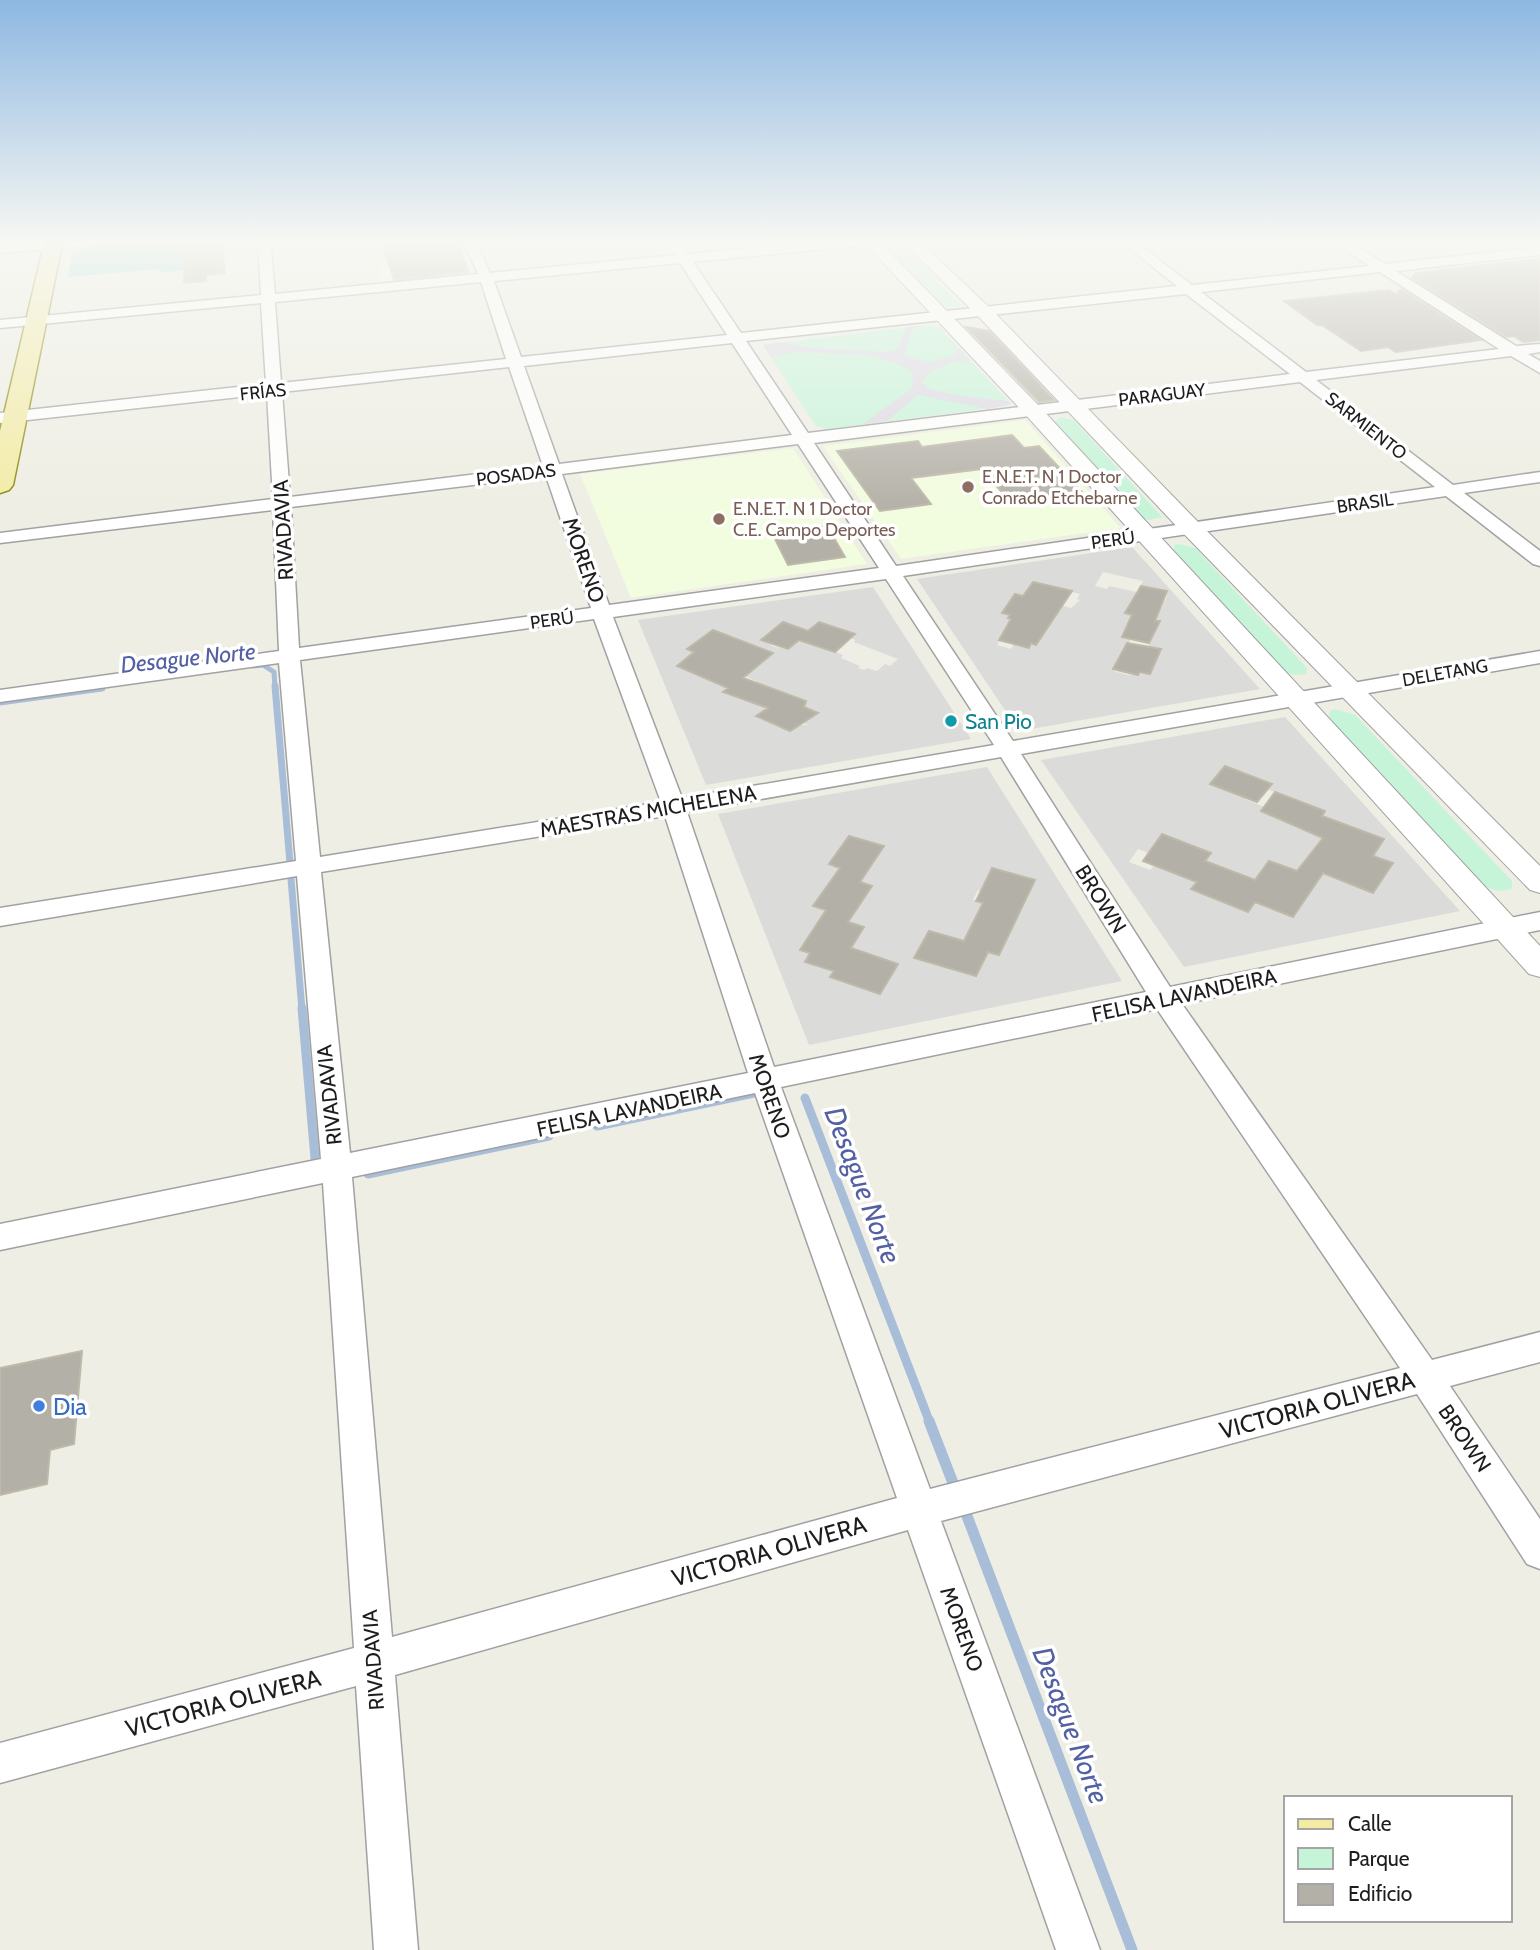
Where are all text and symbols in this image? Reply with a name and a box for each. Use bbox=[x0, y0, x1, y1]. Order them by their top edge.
street label: FRÍAS bbox=[239, 379, 287, 405]
street label: PARAGUAY bbox=[1117, 379, 1207, 411]
street label: SARMIENTO bbox=[1321, 387, 1411, 465]
street label: POSADAS bbox=[475, 459, 557, 491]
place label: E.N.E.T. N 1 Doctor Conrado Etchebarne bbox=[982, 466, 1137, 509]
street label: RIVADAVIA bbox=[268, 479, 298, 581]
marker: E.N.E.T. N 1 Doctor Conrado Etchebarne bbox=[960, 479, 976, 495]
street label: BRASIL bbox=[1335, 488, 1395, 518]
place label: E.N.E.T. N 1 Doctor C.E. Campo Deportes bbox=[733, 498, 896, 541]
marker: E.N.E.T. N 1 Doctor C.E. Campo Deportes bbox=[711, 511, 727, 527]
street label: MORENO bbox=[558, 514, 610, 606]
street label: PERÚ bbox=[1090, 526, 1136, 554]
street label: PERÚ bbox=[529, 606, 575, 634]
water label: Desague Norte bbox=[119, 637, 257, 679]
street label: DELETANG bbox=[1400, 655, 1490, 691]
place label: San Pio bbox=[965, 709, 1032, 734]
marker: San Pio bbox=[943, 713, 959, 729]
street label: MAESTRAS MICHELENA bbox=[538, 780, 758, 842]
street label: BROWN bbox=[1070, 860, 1132, 938]
street label: FELISA LAVANDEIRA bbox=[1089, 963, 1279, 1027]
street label: RIVADAVIA bbox=[311, 1044, 347, 1146]
street label: MORENO bbox=[744, 1050, 796, 1142]
street label: FELISA LAVANDEIRA bbox=[534, 1078, 724, 1142]
water label: Desague Norte bbox=[818, 1102, 909, 1268]
street label: VICTORIA OLIVERA bbox=[1216, 1365, 1418, 1445]
place label: Dia bbox=[53, 1392, 87, 1421]
marker: Dia bbox=[31, 1398, 47, 1414]
street label: BROWN bbox=[1433, 1400, 1497, 1476]
street label: VICTORIA OLIVERA bbox=[668, 1509, 870, 1593]
street label: MORENO bbox=[935, 1583, 989, 1675]
street label: RIVADAVIA bbox=[357, 1609, 389, 1711]
water label: Desague Norte bbox=[1026, 1642, 1117, 1808]
street label: VICTORIA OLIVERA bbox=[122, 1663, 324, 1743]
legend bbox=[1284, 1796, 1512, 1922]
text: Calle bbox=[1348, 1811, 1392, 1836]
text: Parque bbox=[1348, 1846, 1410, 1871]
text: Edificio bbox=[1348, 1881, 1412, 1906]

